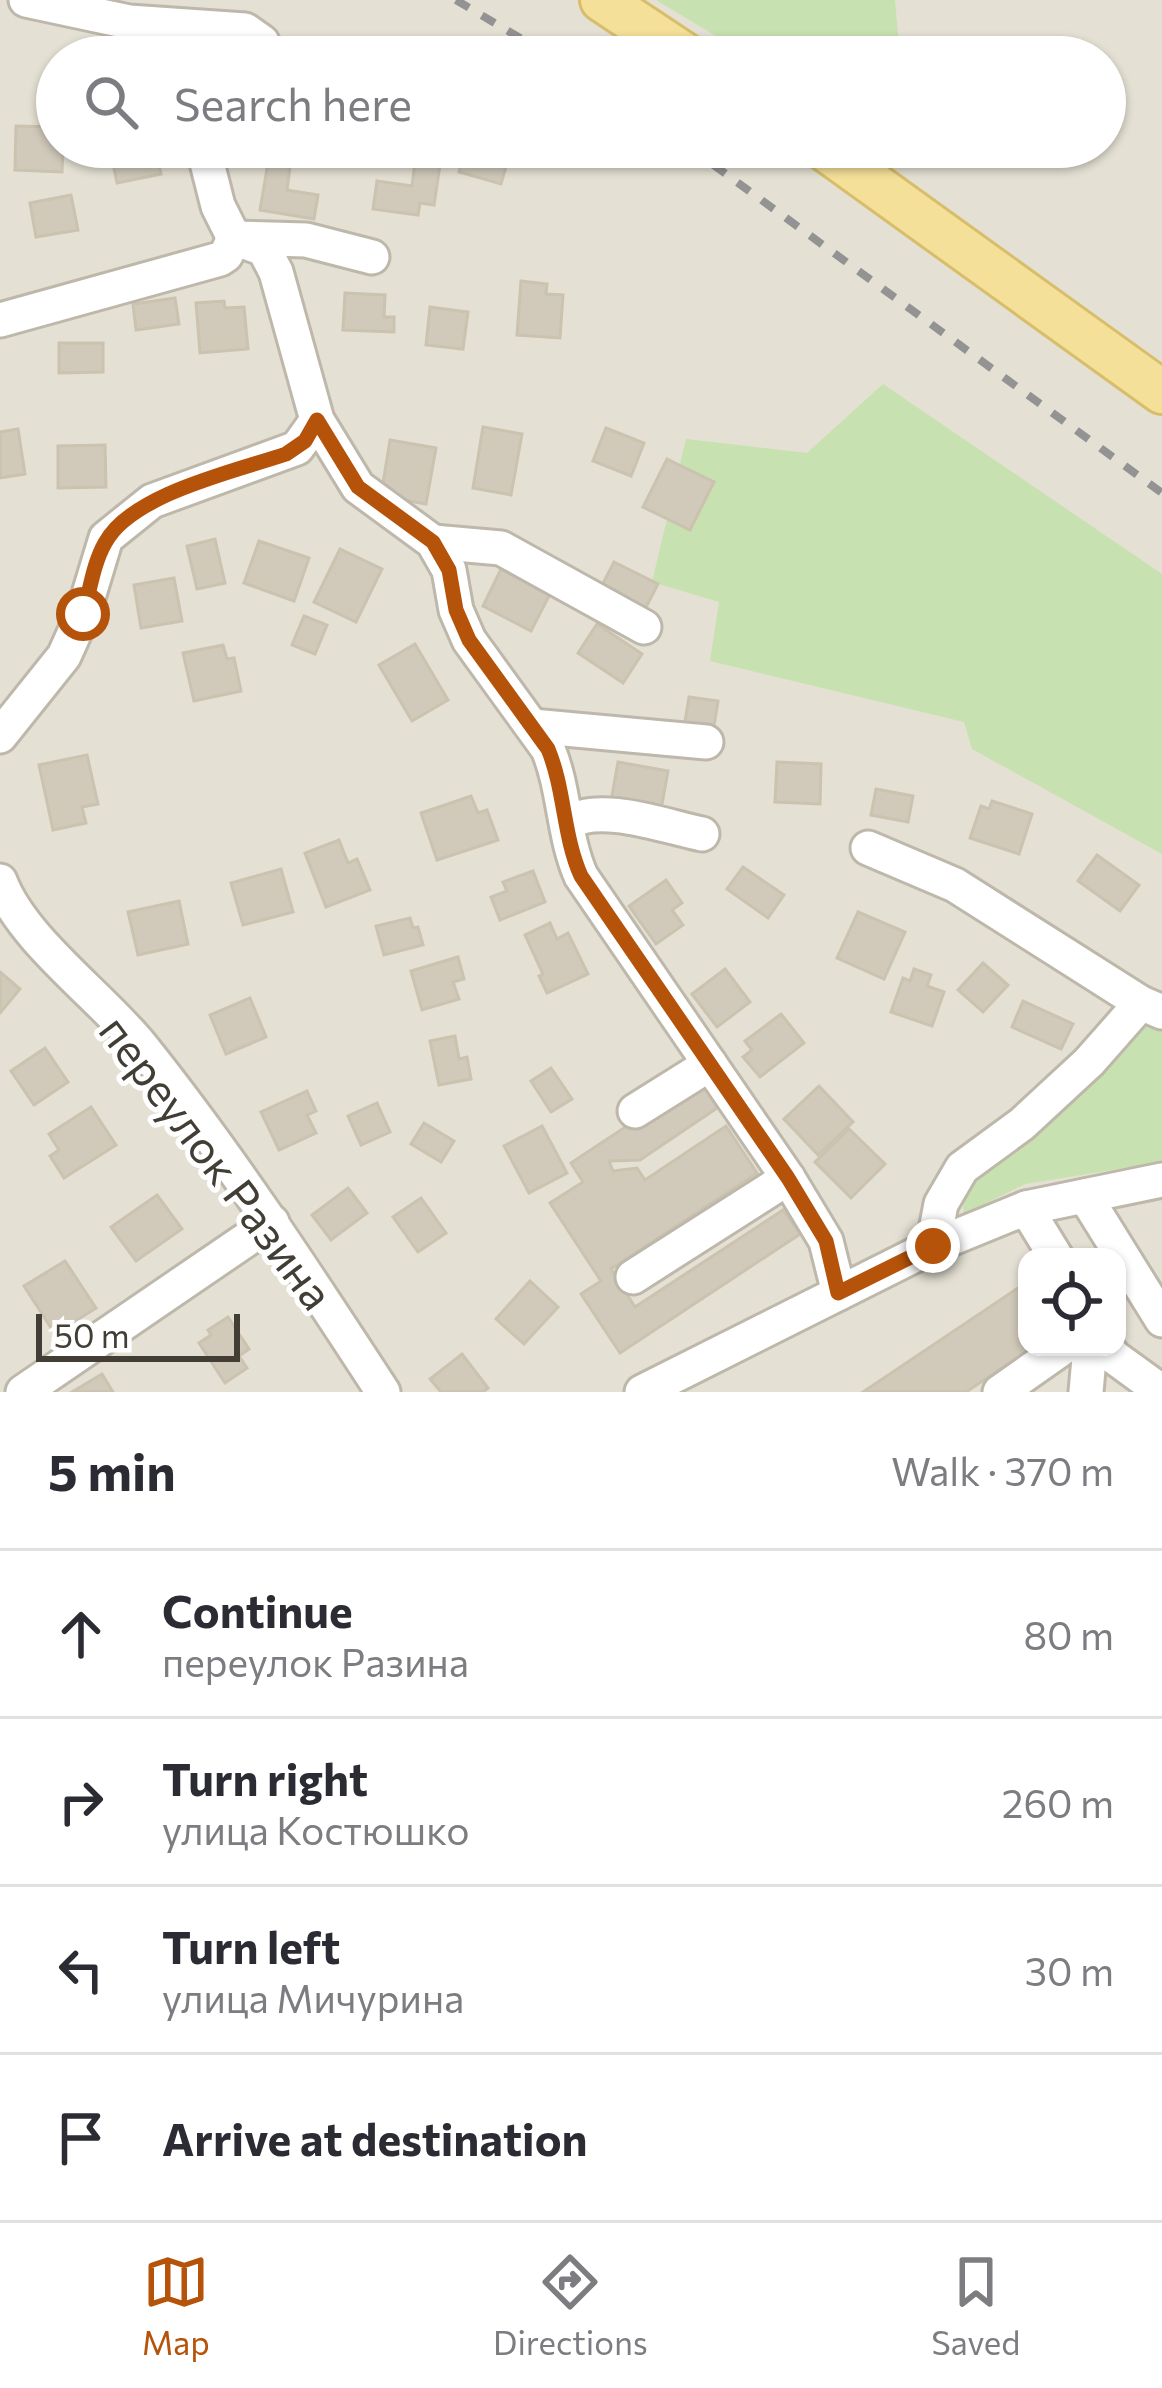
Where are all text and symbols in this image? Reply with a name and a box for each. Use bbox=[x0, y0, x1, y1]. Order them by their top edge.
search box bbox=[36, 36, 1126, 168]
icon: search bbox=[78, 69, 144, 135]
text: Search here bbox=[174, 75, 412, 130]
route start bbox=[56, 587, 110, 641]
street label: переулок Разина bbox=[89, 1003, 347, 1319]
route end bbox=[906, 1219, 960, 1273]
map controls bbox=[1018, 1248, 1126, 1356]
button: locate bbox=[1018, 1248, 1126, 1356]
scale bar bbox=[36, 1308, 240, 1361]
text: 50 m bbox=[54, 1314, 130, 1355]
text: 5 min bbox=[48, 1439, 176, 1502]
text: Walk · 370 m bbox=[891, 1446, 1114, 1494]
text: Continue bbox=[162, 1582, 353, 1637]
icon: ahead bbox=[48, 1601, 114, 1667]
text: 80 m bbox=[1023, 1610, 1114, 1658]
text: переулок Разина bbox=[162, 1637, 469, 1685]
text: Turn right bbox=[162, 1750, 368, 1805]
icon: right bbox=[48, 1769, 114, 1835]
text: 260 m bbox=[1002, 1778, 1114, 1826]
text: улица Костюшко bbox=[162, 1805, 470, 1853]
text: Turn left bbox=[162, 1918, 340, 1973]
icon: left bbox=[48, 1937, 114, 2003]
text: 30 m bbox=[1025, 1946, 1114, 1994]
text: улица Мичурина bbox=[162, 1973, 464, 2021]
icon: arrive bbox=[48, 2105, 114, 2171]
text: Arrive at destination bbox=[162, 2110, 588, 2165]
tab: Map bbox=[142, 2249, 210, 2362]
tab: Directions bbox=[493, 2249, 648, 2362]
tab: Saved bbox=[931, 2249, 1020, 2362]

